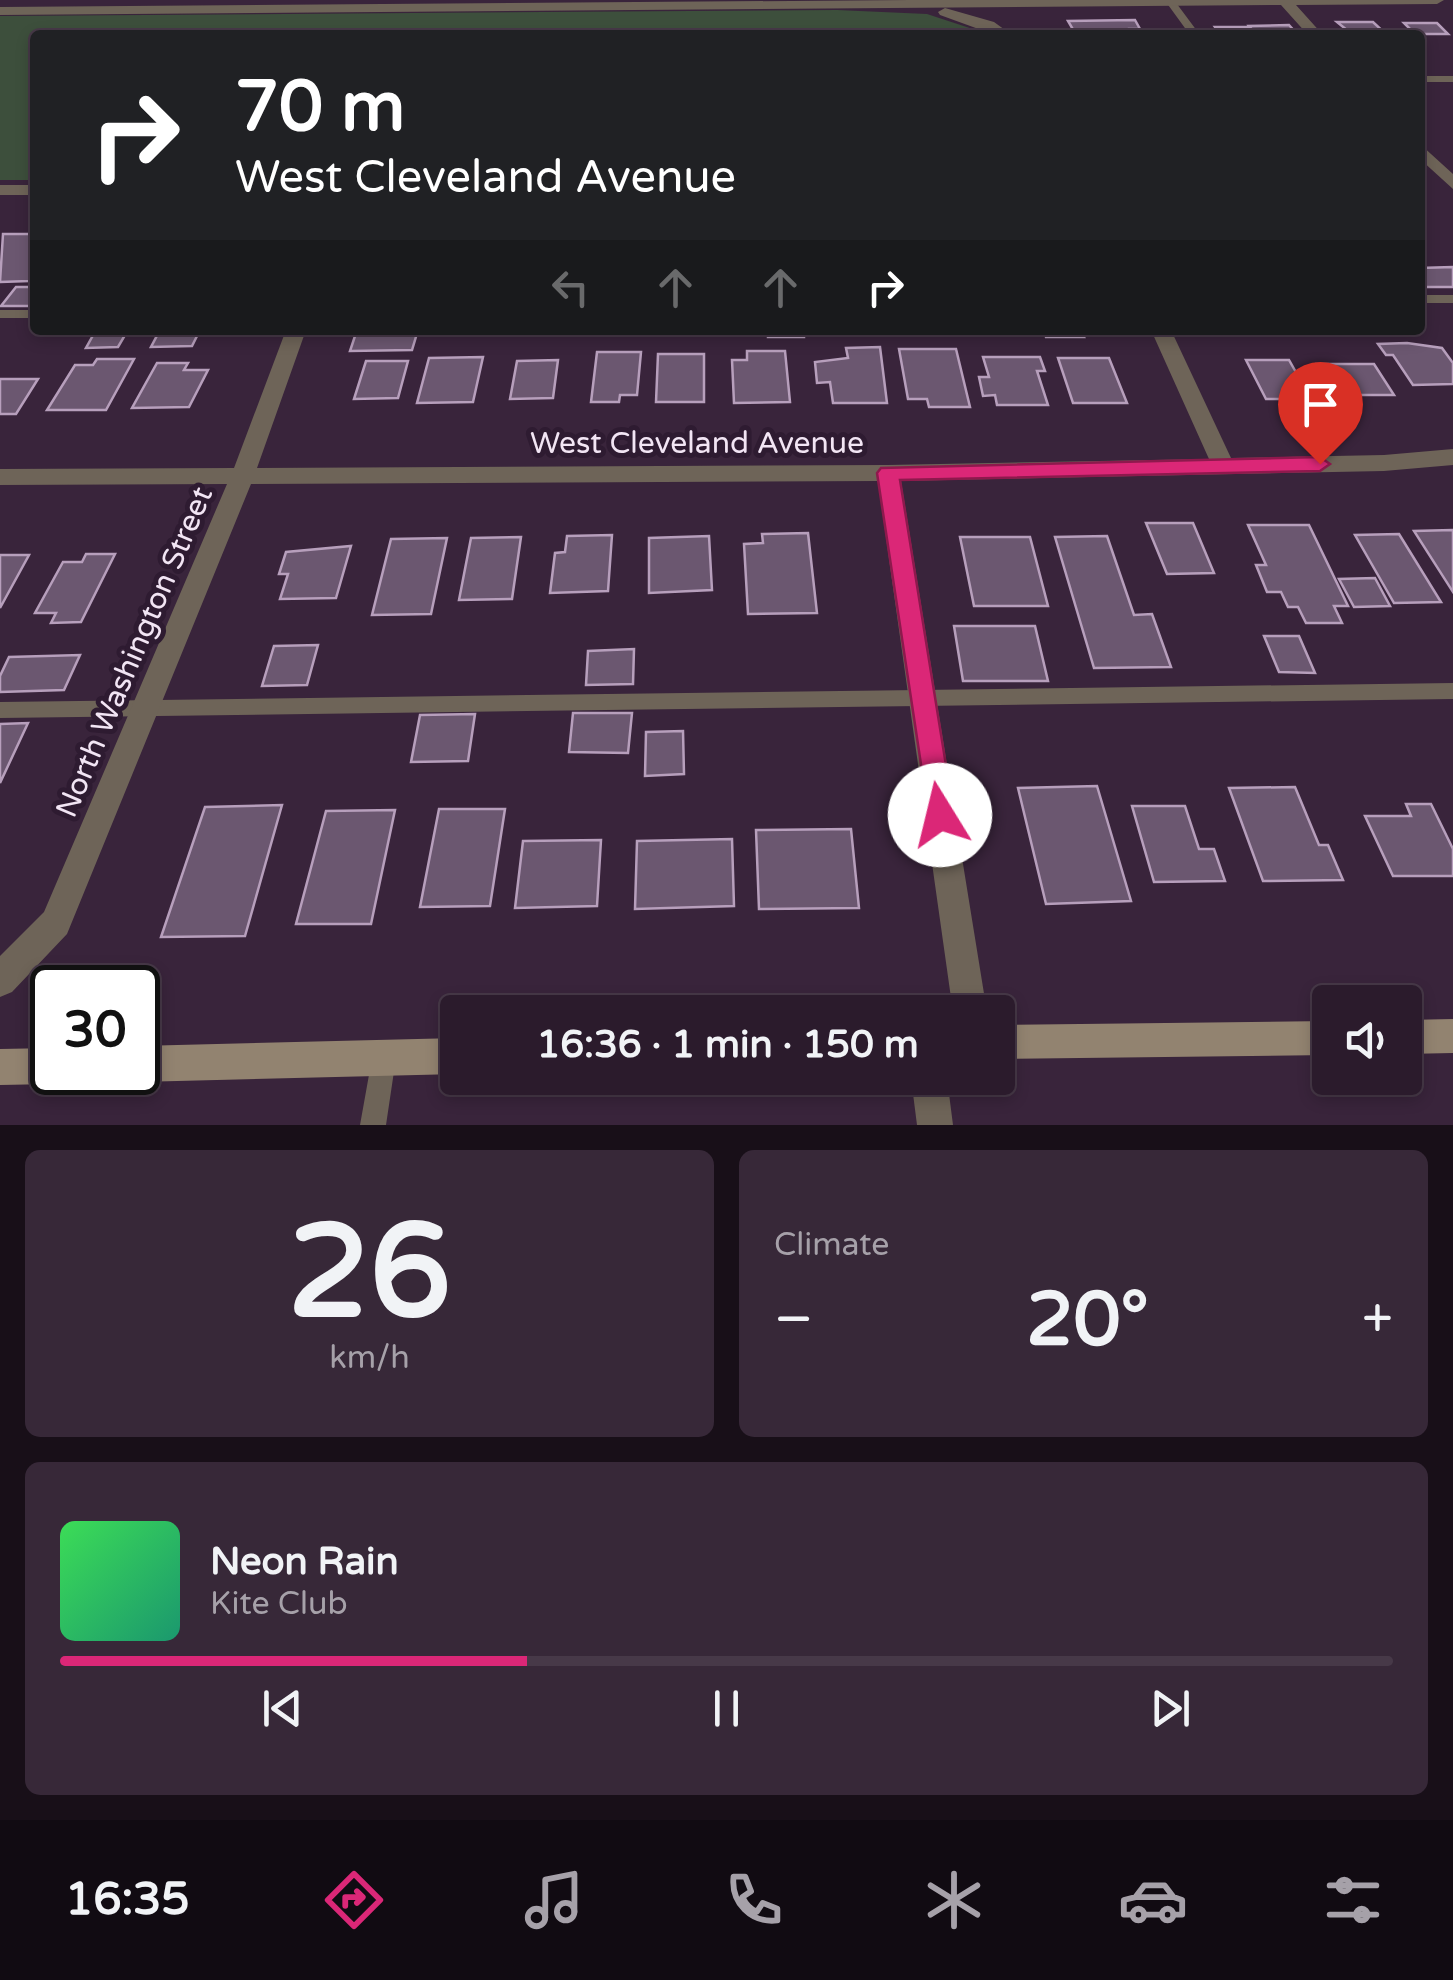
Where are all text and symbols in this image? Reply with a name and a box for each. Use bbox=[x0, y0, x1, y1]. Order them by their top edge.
text: 70 m bbox=[235, 66, 405, 150]
icon: right bbox=[70, 70, 200, 200]
text: West Cleveland Avenue bbox=[235, 151, 736, 205]
icon: left bbox=[543, 260, 598, 315]
icon: ahead bbox=[648, 260, 703, 315]
icon: ahead bbox=[753, 260, 808, 315]
icon: right bbox=[858, 260, 913, 315]
pin bbox=[1278, 362, 1363, 465]
icon: arrive bbox=[1293, 377, 1348, 432]
street label: West Cleveland Avenue bbox=[530, 425, 864, 462]
street label: North Washington Street bbox=[48, 481, 221, 823]
position arrow bbox=[888, 763, 992, 867]
speed limit sign: 30 bbox=[30, 965, 160, 1095]
map controls bbox=[1312, 985, 1422, 1095]
button: sound bbox=[1312, 985, 1422, 1095]
text: 16:36 · 1 min · 150 m bbox=[536, 1022, 919, 1068]
text: 26 bbox=[288, 1196, 451, 1352]
text: Climate bbox=[774, 1226, 889, 1264]
text: 20° bbox=[1026, 1275, 1149, 1365]
text: − bbox=[774, 1287, 813, 1353]
text: + bbox=[1362, 1287, 1393, 1353]
text: km/h bbox=[329, 1339, 410, 1377]
text: Neon Rain bbox=[210, 1539, 399, 1585]
text: Kite Club bbox=[210, 1585, 348, 1623]
icon: previous bbox=[255, 1681, 310, 1736]
icon: pause bbox=[699, 1681, 754, 1736]
icon: next bbox=[1143, 1681, 1198, 1736]
icon: directions bbox=[319, 1865, 389, 1935]
icon: music bbox=[519, 1865, 589, 1935]
icon: phone bbox=[719, 1865, 789, 1935]
icon: climate bbox=[919, 1865, 989, 1935]
icon: car bbox=[1118, 1865, 1188, 1935]
icon: filters bbox=[1318, 1865, 1388, 1935]
text: 16:35 bbox=[65, 1873, 190, 1927]

